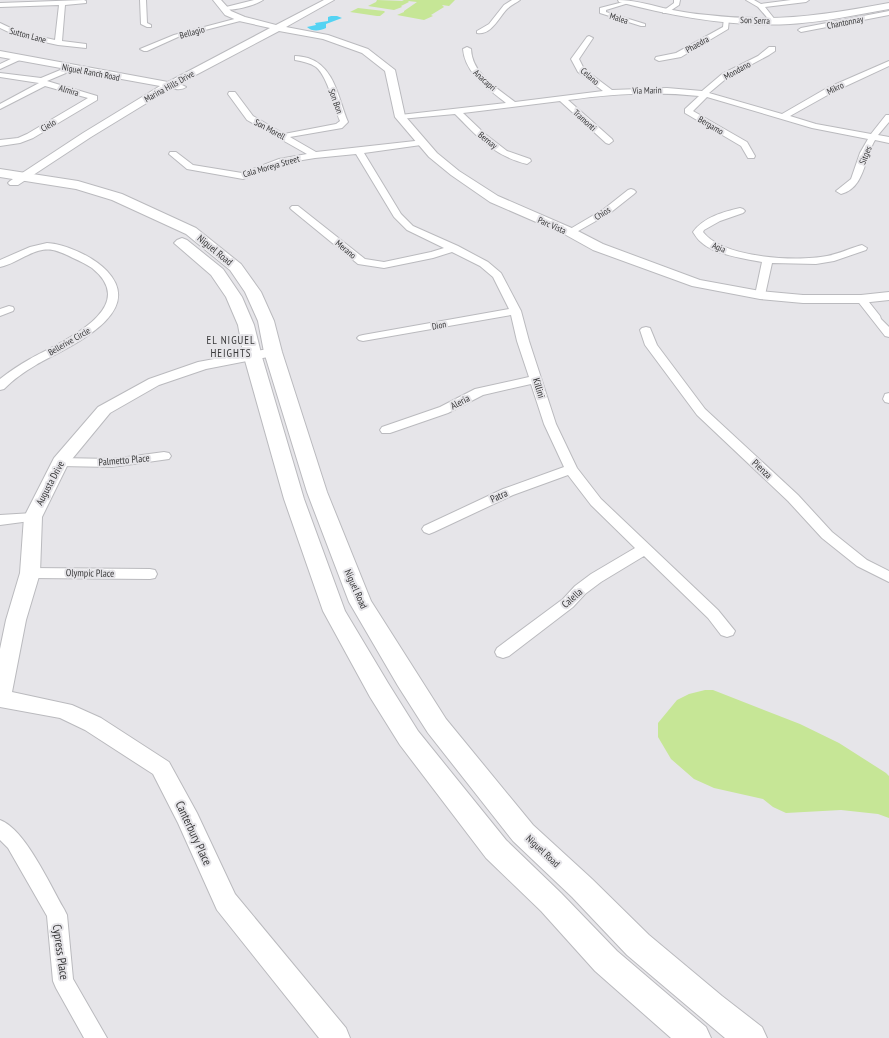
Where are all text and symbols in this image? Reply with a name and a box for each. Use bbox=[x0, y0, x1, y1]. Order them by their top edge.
street label: Malea bbox=[608, 10, 630, 26]
street label: Chantonnay bbox=[826, 13, 865, 31]
street label: Son Serra bbox=[740, 14, 770, 26]
street label: Bellagio bbox=[178, 23, 206, 41]
street label: Sutton Lane bbox=[9, 25, 48, 45]
street label: Phaedra bbox=[683, 33, 711, 55]
street label: Mondano bbox=[722, 58, 752, 82]
street label: Niguel Ranch Road bbox=[61, 61, 121, 83]
street label: Celano bbox=[578, 65, 602, 87]
street label: Anacapri bbox=[471, 67, 499, 93]
street label: Marina Hills Drive bbox=[142, 68, 196, 104]
street label: Mikro bbox=[825, 79, 845, 97]
street label: Almira bbox=[58, 82, 81, 98]
street label: Via Marin bbox=[631, 84, 662, 96]
street label: Son Bon bbox=[326, 87, 346, 115]
street label: Tramonti bbox=[571, 107, 599, 133]
street label: Bergamo bbox=[696, 113, 726, 137]
street label: Cielo bbox=[38, 116, 58, 134]
street label: Son Morell bbox=[253, 116, 288, 142]
street label: Bernay bbox=[476, 129, 500, 151]
street label: Sitges bbox=[856, 144, 874, 166]
street label: Cala Moreya Street bbox=[241, 153, 301, 179]
street label: Chios bbox=[592, 204, 612, 222]
street label: Parc Vista bbox=[536, 214, 568, 236]
street label: Niguel Road bbox=[195, 232, 235, 268]
street label: Merano bbox=[333, 237, 359, 261]
street label: Agia bbox=[711, 239, 728, 255]
street label: Dion bbox=[431, 318, 447, 332]
street label: Bellerive Circle bbox=[46, 324, 92, 358]
district label: EL NIGUEL HEIGHTS bbox=[206, 333, 256, 360]
street label: Killini bbox=[530, 376, 548, 400]
street label: Aleria bbox=[448, 392, 472, 412]
street label: Palmetto Place bbox=[98, 451, 150, 469]
street label: Pienza bbox=[749, 456, 775, 482]
street label: Augusta Drive bbox=[33, 459, 67, 507]
street label: Patra bbox=[488, 486, 510, 506]
street label: Olympic Place bbox=[66, 566, 114, 580]
street label: Niguel Road bbox=[342, 567, 370, 611]
street label: Calella bbox=[559, 585, 585, 611]
street label: Canterbury Place bbox=[173, 798, 215, 868]
street label: Niguel Road bbox=[523, 832, 563, 870]
street label: Cypress Place bbox=[50, 923, 72, 981]

